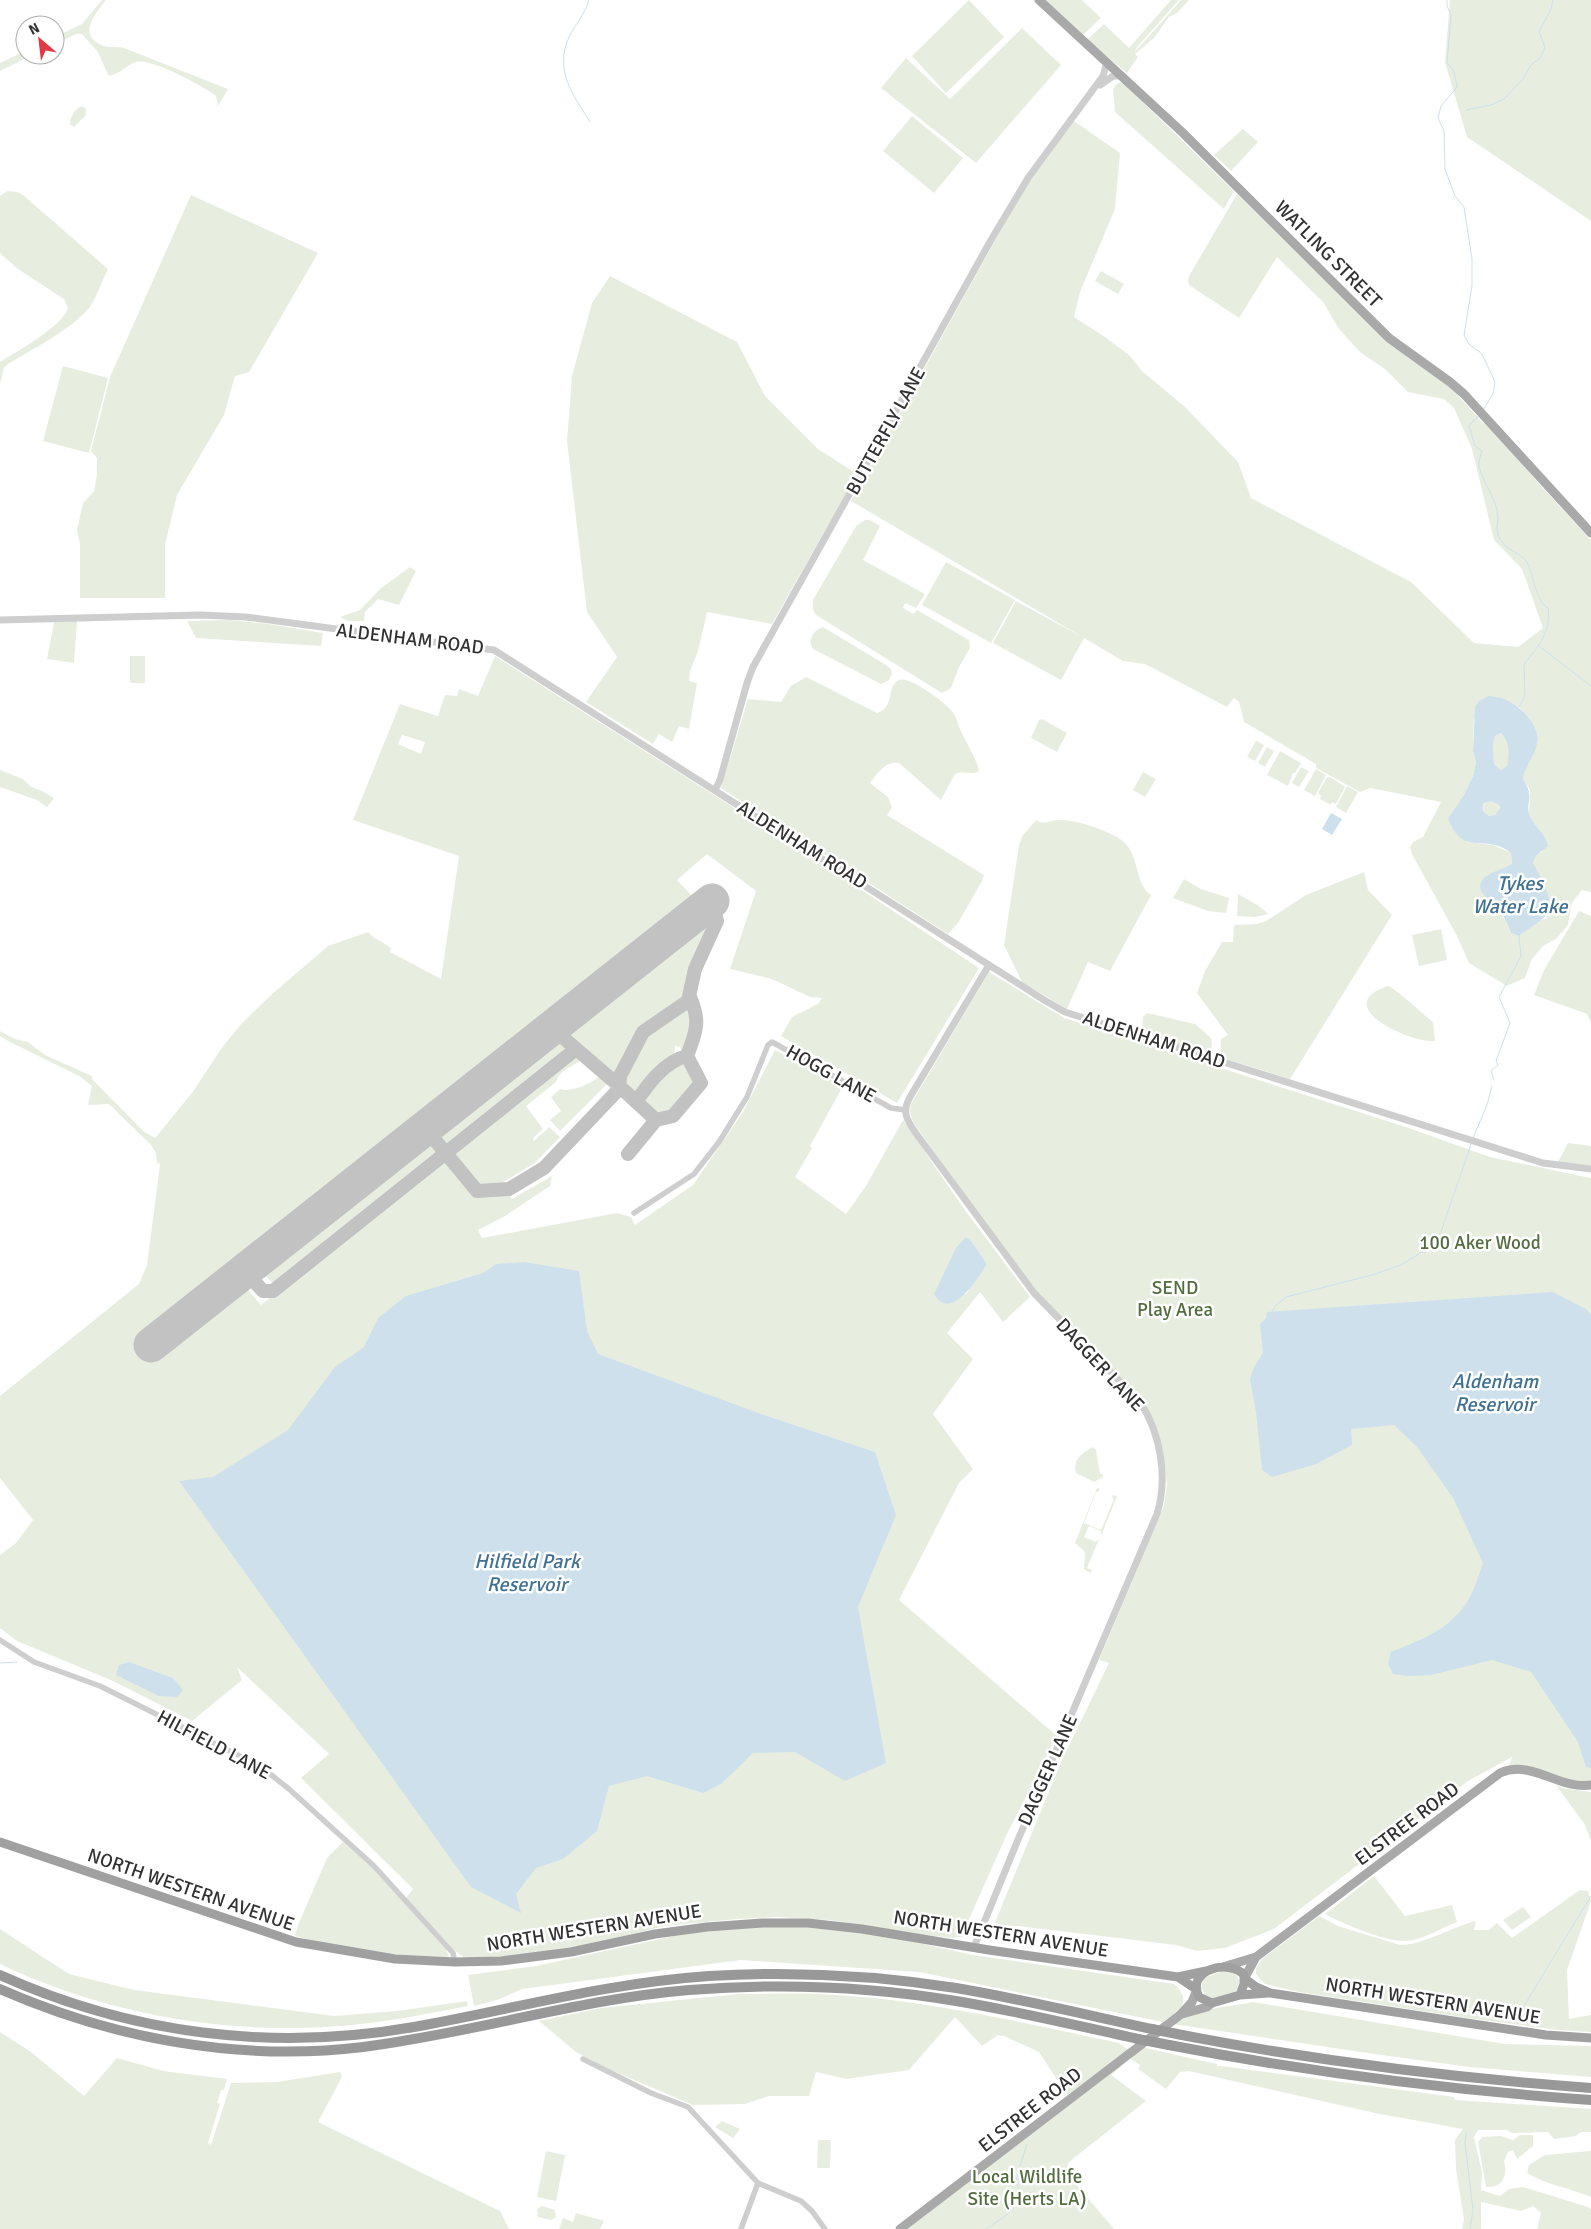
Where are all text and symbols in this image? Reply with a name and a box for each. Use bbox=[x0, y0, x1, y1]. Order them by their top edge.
north arrow bbox=[15, 15, 65, 65]
text: N bbox=[26, 19, 42, 39]
street label: WATLING STREET bbox=[1269, 195, 1387, 313]
street label: BUTTERFLY LANE bbox=[841, 363, 931, 499]
street label: ALDENHAM ROAD bbox=[335, 618, 485, 660]
street label: ALDENHAM ROAD bbox=[733, 795, 871, 895]
water label: Tykes Water Lake bbox=[1473, 871, 1568, 919]
street label: ALDENHAM ROAD bbox=[1080, 1006, 1228, 1074]
street label: HOGG LANE bbox=[782, 1040, 880, 1108]
park label: 100 Aker Wood bbox=[1419, 1231, 1541, 1255]
park label: SEND Play Area bbox=[1137, 1276, 1213, 1322]
street label: DAGGER LANE bbox=[1051, 1313, 1149, 1417]
water label: Aldenham Reservoir bbox=[1452, 1369, 1539, 1417]
water label: Hilfield Park Reservoir bbox=[474, 1549, 582, 1597]
street label: HILFIELD LANE bbox=[153, 1705, 275, 1785]
street label: DAGGER LANE bbox=[1013, 1711, 1083, 1829]
street label: ELSTREE ROAD bbox=[1350, 1777, 1464, 1871]
street label: NORTH WESTERN AVENUE bbox=[84, 1843, 298, 1937]
street label: NORTH WESTERN AVENUE bbox=[485, 1899, 703, 1957]
street label: NORTH WESTERN AVENUE bbox=[892, 1905, 1110, 1963]
street label: NORTH WESTERN AVENUE bbox=[1324, 1972, 1542, 2030]
street label: ELSTREE ROAD bbox=[974, 2062, 1086, 2158]
park label: Local Wildlife Site (Herts LA) bbox=[967, 2165, 1087, 2211]

